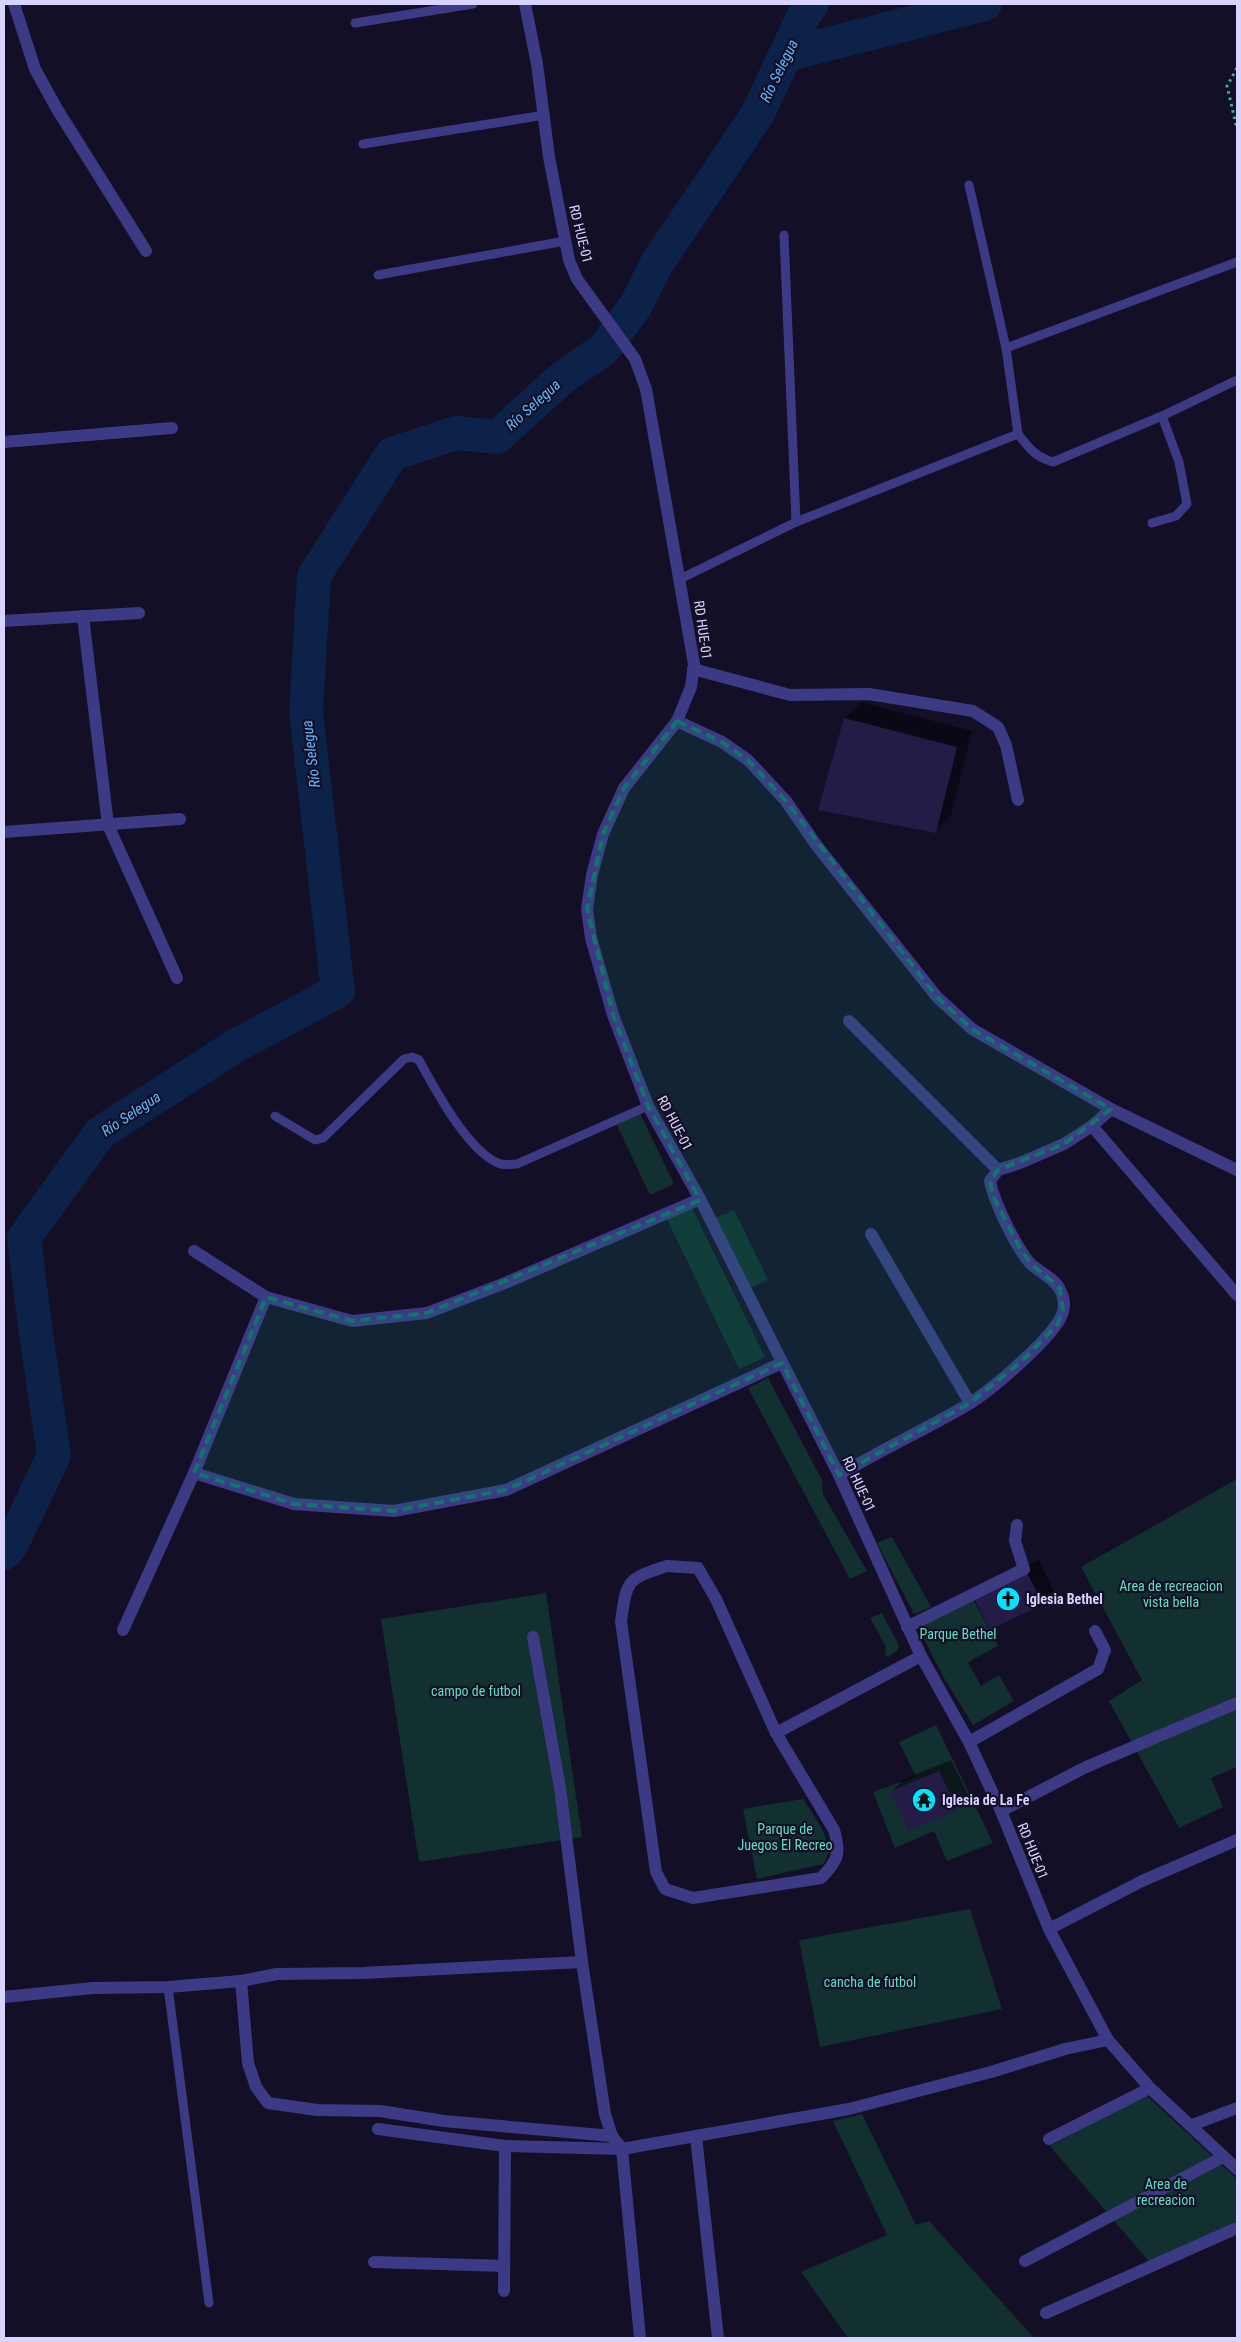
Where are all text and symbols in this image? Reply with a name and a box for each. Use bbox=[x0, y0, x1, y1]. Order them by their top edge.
water label: Río Selegua bbox=[756, 37, 802, 105]
street label: RD HUE-01 bbox=[566, 203, 596, 265]
water label: Río Selegua bbox=[502, 376, 564, 434]
street label: RD HUE-01 bbox=[691, 599, 715, 661]
water label: Río Selegua bbox=[298, 719, 324, 789]
water label: Río Selegua bbox=[98, 1088, 164, 1140]
street label: RD HUE-01 bbox=[654, 1093, 696, 1153]
street label: RD HUE-01 bbox=[839, 1454, 879, 1514]
park label: Area de recreacion vista bella bbox=[1119, 1578, 1223, 1610]
church icon: Iglesia Bethel bbox=[995, 1586, 1021, 1612]
place label: Iglesia Bethel bbox=[1026, 1591, 1103, 1607]
park label: Parque Bethel bbox=[920, 1626, 996, 1642]
park label: campo de futbol bbox=[431, 1683, 521, 1699]
temple icon: Iglesia de La Fe bbox=[911, 1787, 937, 1813]
place label: Iglesia de La Fe bbox=[942, 1792, 1030, 1808]
street label: RD HUE-01 bbox=[1014, 1820, 1052, 1882]
park label: Parque de Juegos El Recreo bbox=[737, 1821, 833, 1853]
park label: cancha de futbol bbox=[824, 1974, 916, 1990]
park label: Area de recreacion bbox=[1137, 2176, 1195, 2208]

